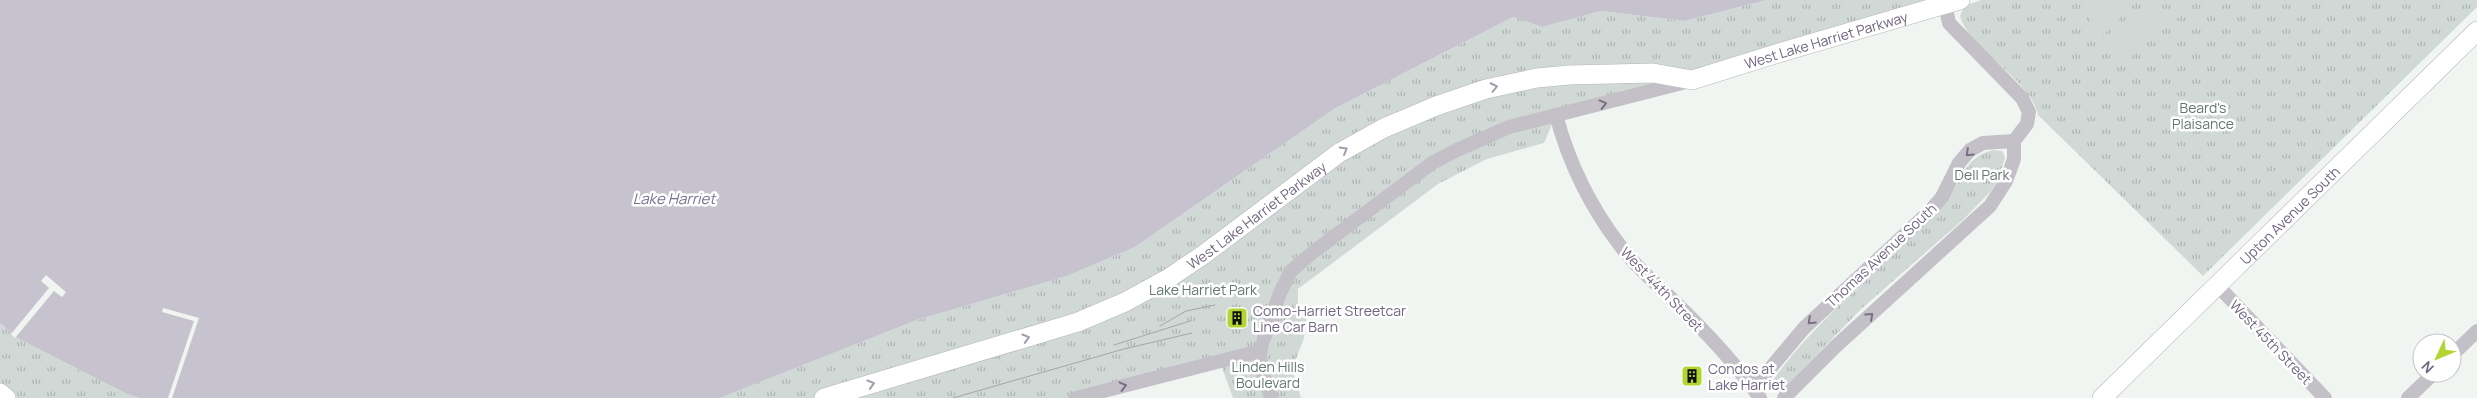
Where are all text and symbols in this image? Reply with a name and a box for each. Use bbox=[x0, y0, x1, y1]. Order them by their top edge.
street label: West Lake Harriet Parkway bbox=[1742, 6, 1910, 73]
one-way arrow bbox=[1489, 82, 1498, 93]
park label: Beard's Plaisance bbox=[2172, 98, 2234, 133]
one-way arrow bbox=[1599, 99, 1608, 110]
one-way arrow bbox=[1339, 146, 1348, 156]
one-way arrow bbox=[1965, 147, 1974, 156]
street label: West Lake Harriet Parkway bbox=[1183, 156, 1330, 273]
street label: Upton Avenue South bbox=[2235, 161, 2343, 268]
park label: Dell Park bbox=[1955, 165, 2010, 184]
water label: Lake Harriet bbox=[633, 188, 717, 209]
street label: Thomas Avenue South bbox=[1822, 199, 1940, 311]
street label: West 44th Street bbox=[1617, 243, 1708, 336]
park label: Lake Harriet Park bbox=[1149, 280, 1258, 299]
street label: West 45th Street bbox=[2226, 296, 2316, 389]
place label: Como-Harriet Streetcar Line Car Barn bbox=[1253, 301, 1406, 336]
building icon: Como-Harriet Streetcar Line Car Barn bbox=[1225, 306, 1249, 330]
one-way arrow bbox=[1864, 312, 1873, 321]
one-way arrow bbox=[1808, 315, 1817, 324]
one-way arrow bbox=[1022, 333, 1030, 343]
north arrow bbox=[2412, 333, 2462, 383]
park label: Linden Hills Boulevard bbox=[1232, 357, 1304, 392]
text: N bbox=[2417, 357, 2438, 378]
place label: Condos at Lake Harriet bbox=[1708, 359, 1786, 394]
building icon: Condos at Lake Harriet bbox=[1680, 364, 1704, 388]
one-way arrow bbox=[866, 379, 874, 389]
one-way arrow bbox=[1118, 381, 1127, 392]

